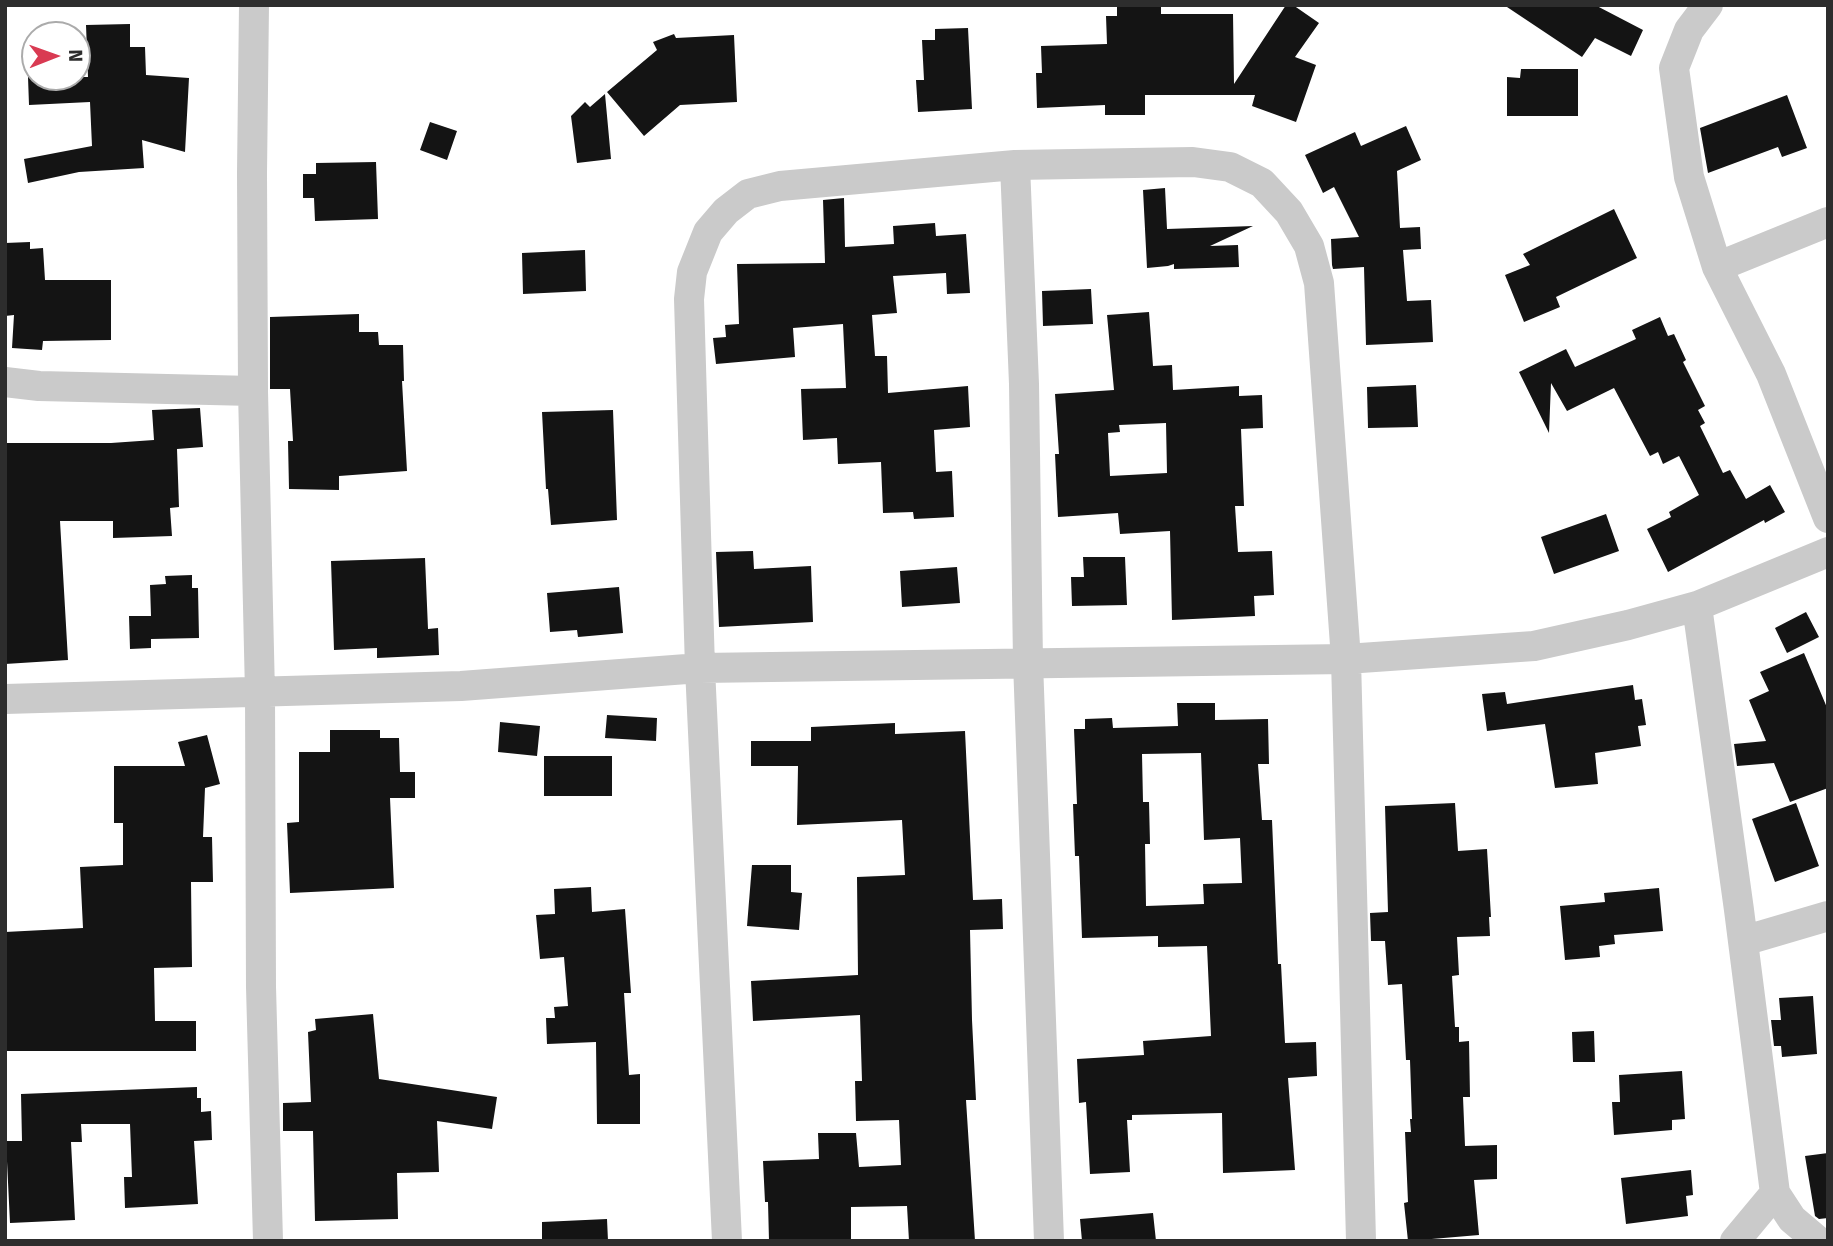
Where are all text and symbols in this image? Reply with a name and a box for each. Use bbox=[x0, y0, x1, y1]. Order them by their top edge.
north arrow bbox=[21, 21, 91, 91]
text: N bbox=[64, 49, 87, 62]

